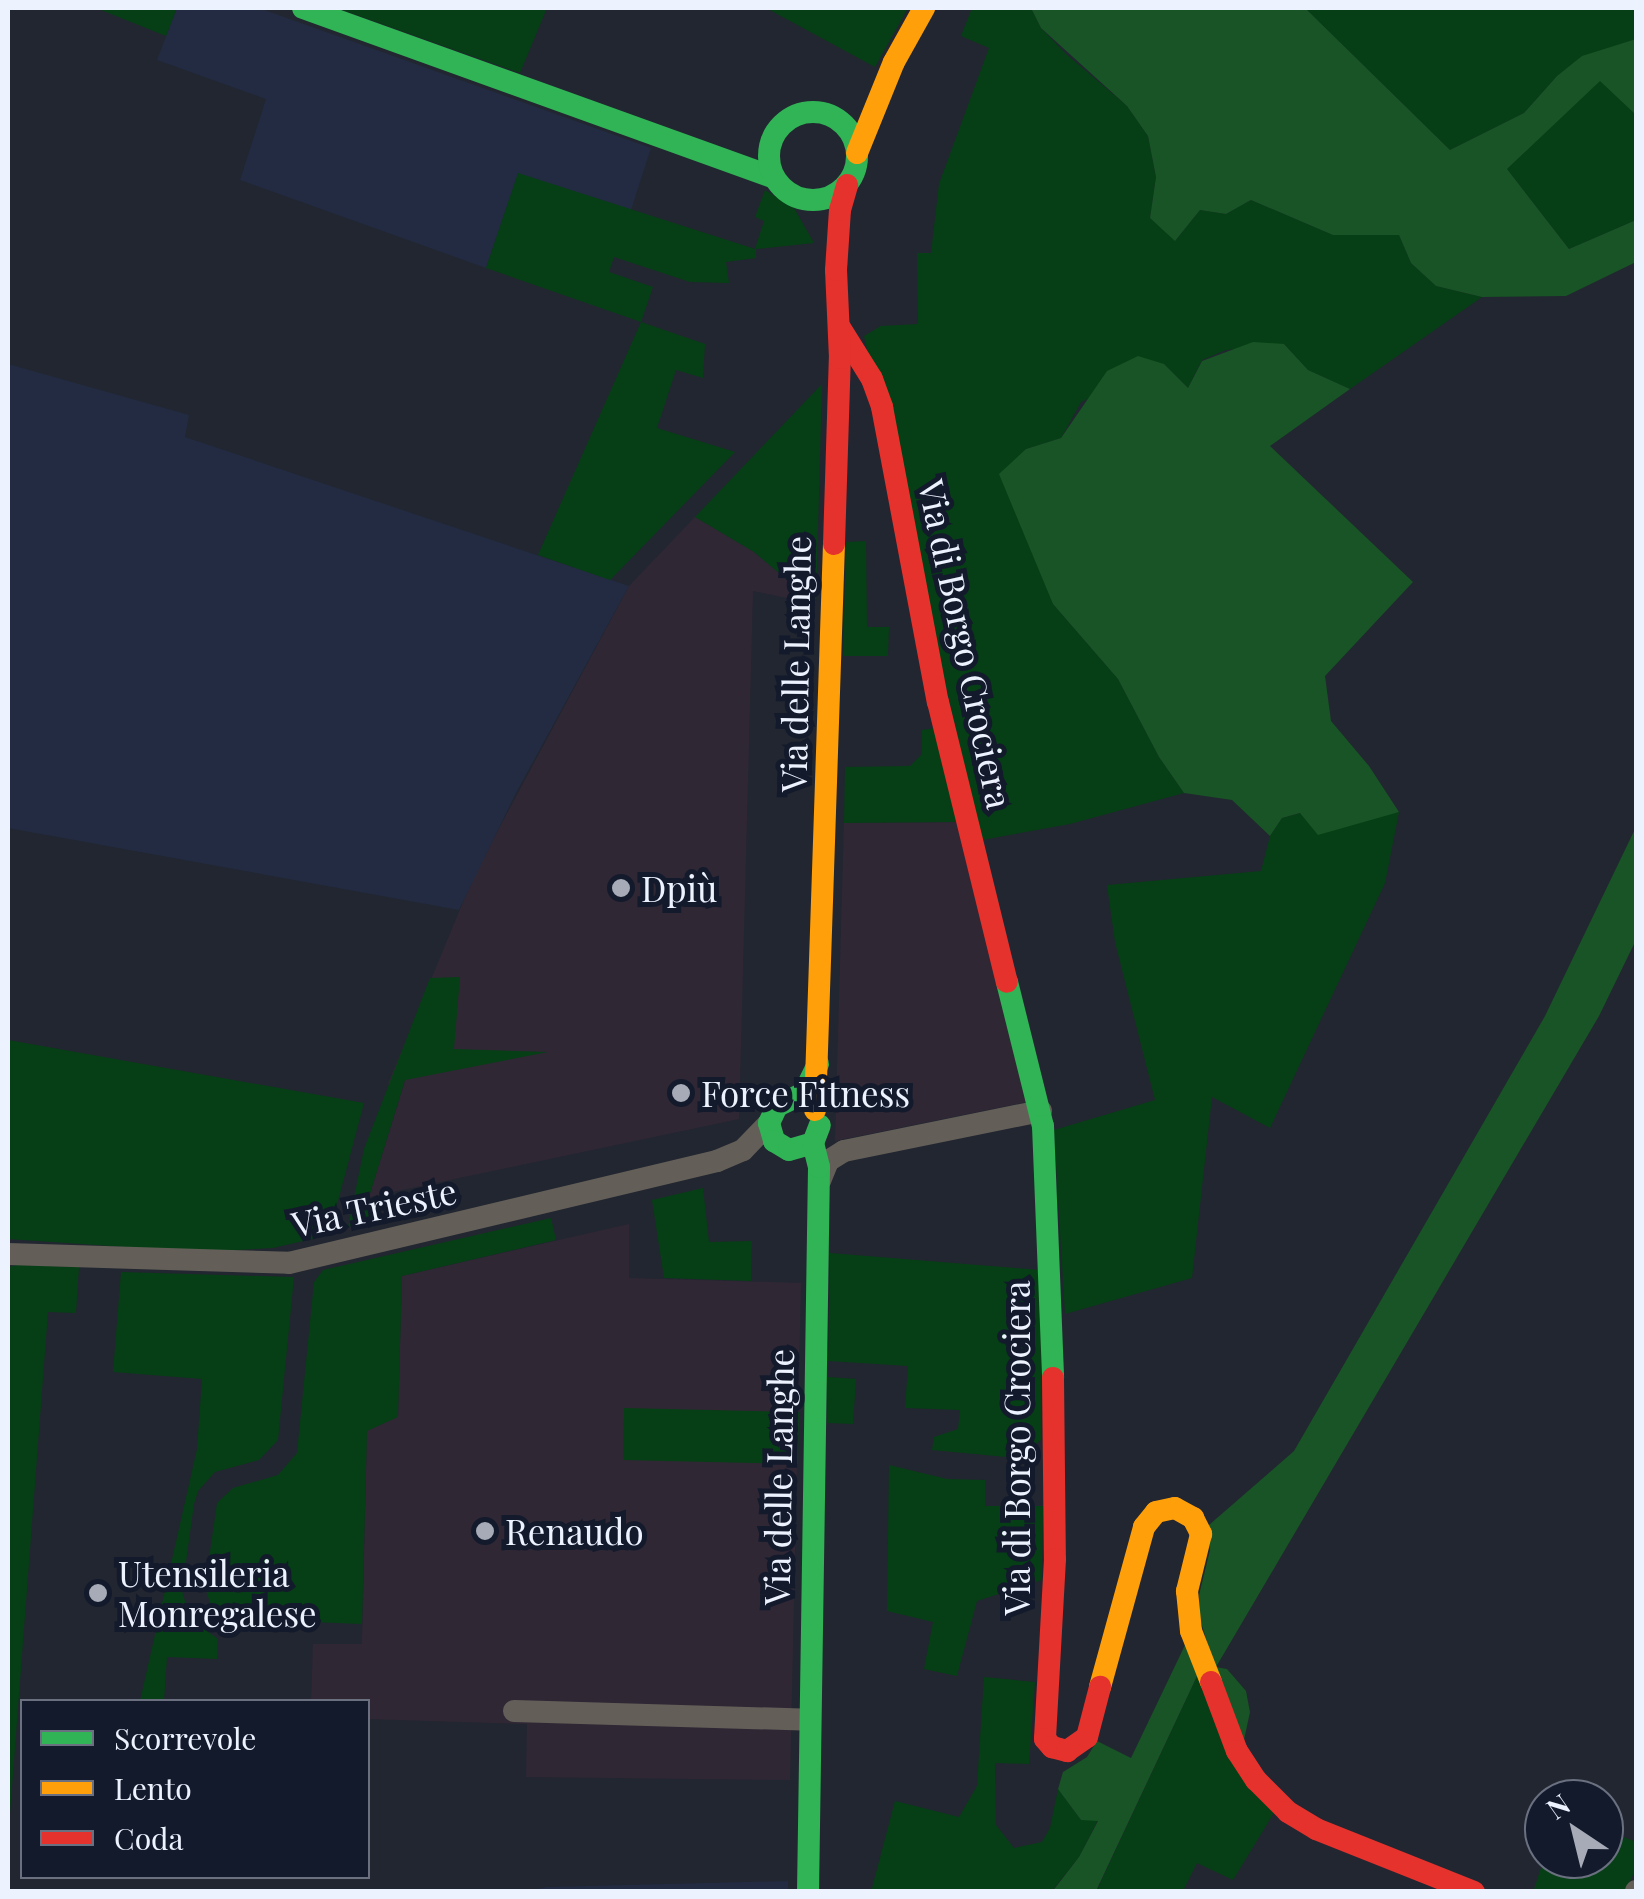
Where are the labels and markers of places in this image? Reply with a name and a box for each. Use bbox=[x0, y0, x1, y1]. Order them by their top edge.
place label: Dpiù bbox=[641, 867, 717, 909]
marker: Dpiù bbox=[610, 877, 632, 899]
place label: Force Fitness bbox=[701, 1072, 910, 1114]
marker: Force Fitness bbox=[670, 1082, 692, 1104]
place label: Renaudo bbox=[505, 1510, 644, 1552]
marker: Renaudo bbox=[474, 1520, 496, 1542]
place label: Utensileria Monregalese bbox=[118, 1552, 317, 1634]
marker: Utensileria Monregalese bbox=[87, 1582, 109, 1604]

